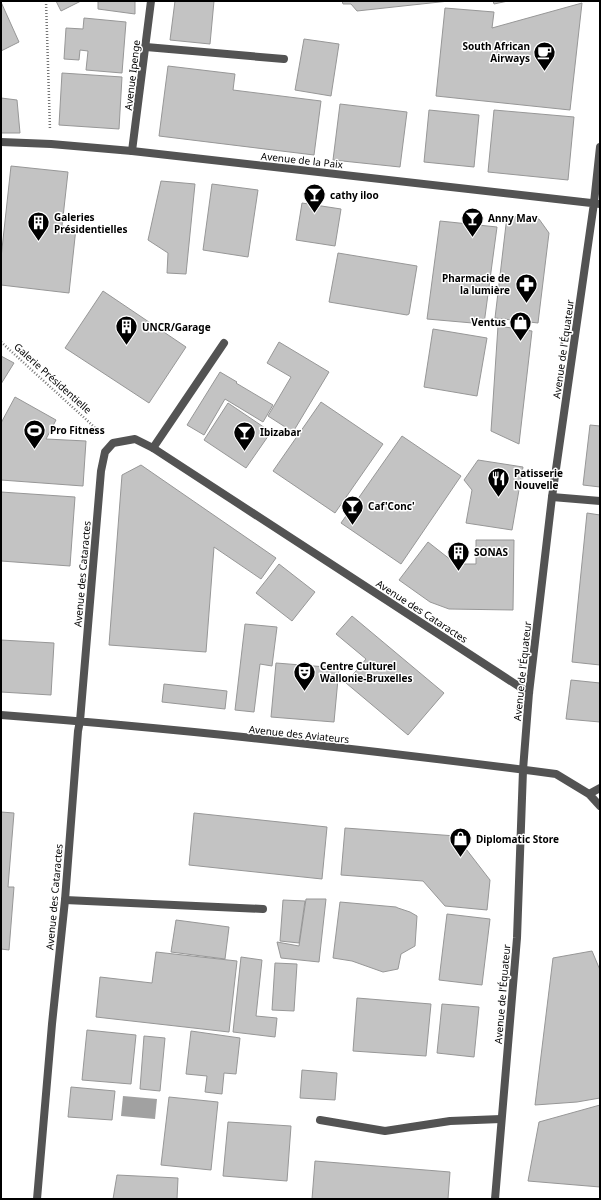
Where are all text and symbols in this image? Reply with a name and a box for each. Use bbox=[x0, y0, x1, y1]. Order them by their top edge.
street label: Avenue Ipenge bbox=[121, 39, 143, 111]
place label: South African Airways bbox=[462, 39, 530, 65]
cafe icon: South African Airways bbox=[532, 39, 558, 72]
street label: Avenue de la Paix bbox=[260, 149, 344, 171]
bar icon: cathy iloo bbox=[302, 182, 328, 215]
place label: cathy iloo bbox=[330, 188, 379, 202]
bar icon: Anny Mav bbox=[460, 205, 486, 238]
building icon: Galeries Présidentielles bbox=[26, 210, 52, 243]
place label: Galeries Présidentielles bbox=[54, 210, 128, 236]
place label: Anny Mav bbox=[488, 211, 538, 225]
place label: Pharmacie de la lumière bbox=[442, 271, 510, 297]
pharmacy icon: Pharmacie de la lumière bbox=[513, 271, 539, 304]
street label: Avenue de l'Équateur bbox=[549, 299, 577, 399]
shop icon: Ventus bbox=[508, 309, 534, 342]
building icon: UNCR/Garage bbox=[113, 314, 139, 347]
place label: Ventus bbox=[471, 315, 506, 329]
place label: UNCR/Garage bbox=[142, 320, 211, 334]
street label: Galerie Présidentielle bbox=[11, 339, 95, 417]
sports icon: Pro Fitness bbox=[21, 417, 47, 450]
bar icon: Ibizabar bbox=[231, 419, 257, 452]
place label: Pro Fitness bbox=[50, 423, 105, 437]
place label: Ibizabar bbox=[260, 425, 301, 439]
restaurant icon: Patisserie Nouvelle bbox=[486, 466, 512, 499]
place label: Patisserie Nouvelle bbox=[514, 466, 563, 492]
bar icon: Caf'Conc' bbox=[339, 493, 365, 526]
place label: Caf'Conc' bbox=[368, 499, 415, 513]
street label: Avenue des Cataractes bbox=[70, 520, 94, 628]
building icon: SONAS bbox=[446, 539, 472, 572]
place label: SONAS bbox=[474, 545, 508, 559]
street label: Avenue des Cataractes bbox=[374, 576, 471, 646]
street label: Avenue de l'Équateur bbox=[510, 621, 534, 721]
theatre icon: Centre Culturel Wallonie-Bruxelles bbox=[292, 659, 318, 692]
place label: Centre Culturel Wallonie-Bruxelles bbox=[320, 659, 412, 685]
street label: Avenue des Aviateurs bbox=[248, 722, 350, 746]
shop icon: Diplomatic Store bbox=[447, 826, 473, 859]
place label: Diplomatic Store bbox=[476, 832, 559, 846]
street label: Avenue des Cataractes bbox=[42, 843, 66, 951]
street label: Avenue de l'Équateur bbox=[491, 944, 513, 1044]

